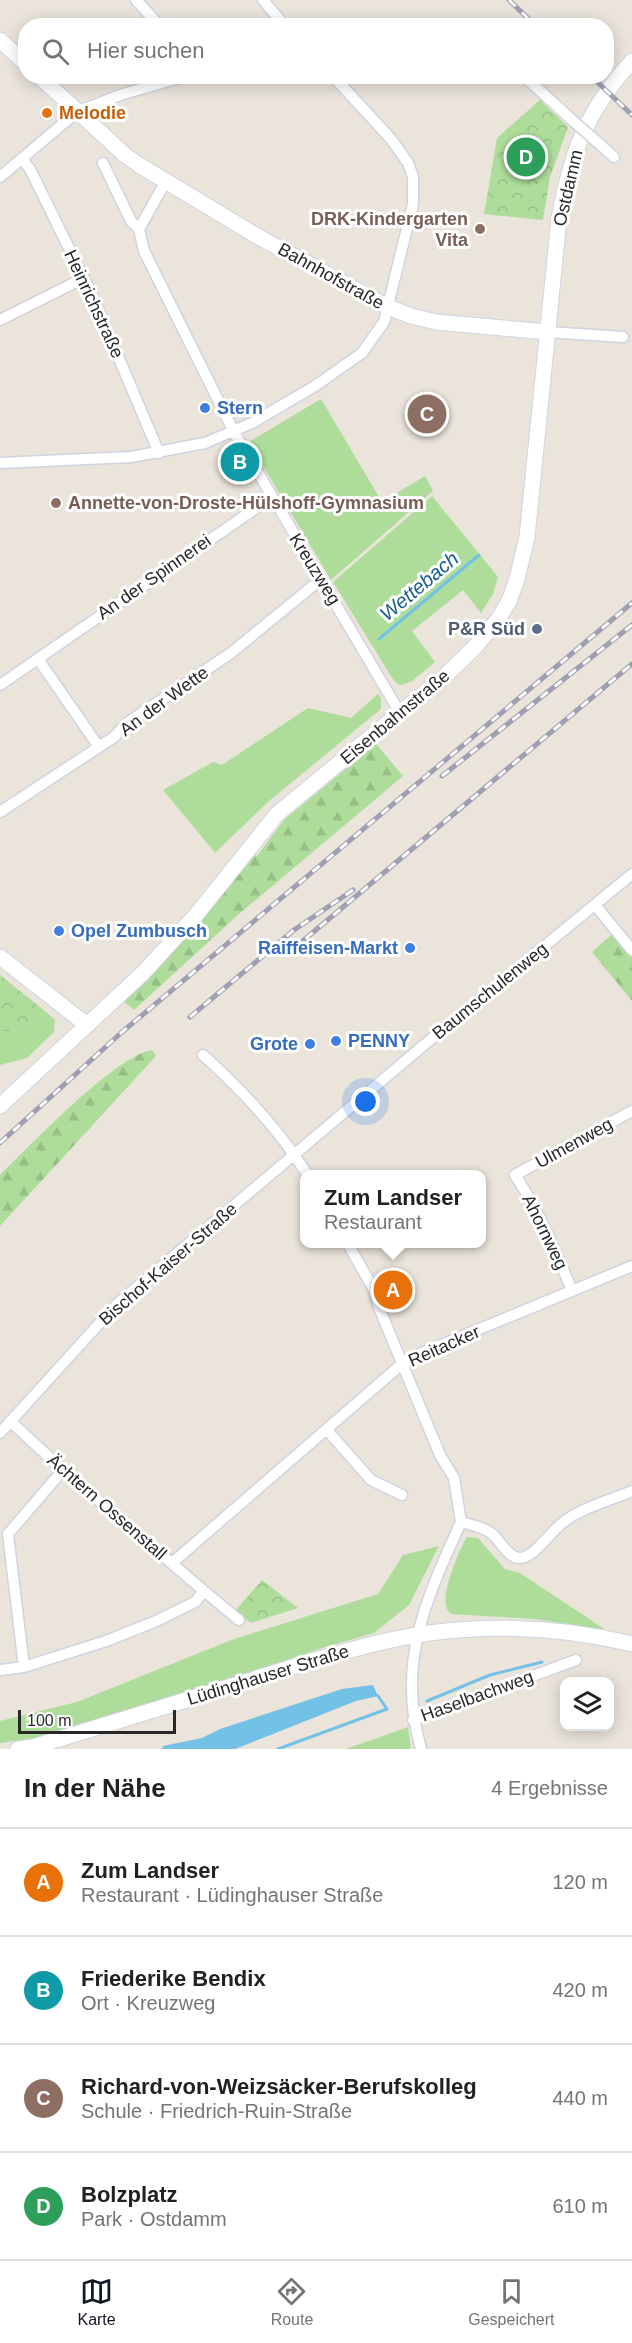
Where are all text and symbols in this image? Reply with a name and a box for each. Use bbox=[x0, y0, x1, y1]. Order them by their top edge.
search box bbox=[18, 18, 614, 84]
icon: search bbox=[39, 35, 72, 68]
text: Hier suchen bbox=[87, 38, 204, 63]
place label: Melodie bbox=[59, 103, 126, 123]
marker: Melodie bbox=[40, 106, 54, 120]
pin: D bbox=[506, 134, 546, 180]
street label: Ostdamm bbox=[549, 148, 587, 228]
place label: DRK-Kindergarten Vita bbox=[311, 209, 469, 250]
marker: DRK-Kindergarten Vita bbox=[473, 222, 487, 236]
street label: Bahnhofstraße bbox=[275, 239, 387, 313]
street label: Heinrichstraße bbox=[60, 247, 128, 361]
pin: C bbox=[408, 392, 446, 436]
place label: Stern bbox=[217, 398, 263, 418]
marker: Stern bbox=[198, 401, 212, 415]
pin: B bbox=[220, 440, 260, 484]
place label: Annette-von-Droste-Hülshoff-Gymnasium bbox=[68, 493, 424, 513]
marker: Annette-von-Droste-Hülshoff-Gymnasium bbox=[49, 496, 63, 510]
street label: An der Spinnerei bbox=[93, 530, 215, 624]
street label: Kreuzweg bbox=[285, 530, 345, 608]
water label: Wettebach bbox=[375, 547, 463, 625]
place label: P&R Süd bbox=[448, 619, 525, 639]
marker: P&R Süd bbox=[530, 622, 544, 636]
street label: An der Wette bbox=[116, 662, 212, 740]
street label: Eisenbahnstraße bbox=[336, 666, 454, 768]
place label: Opel Zumbusch bbox=[71, 921, 207, 941]
marker: Opel Zumbusch bbox=[52, 924, 66, 938]
place label: Raiffeisen-Markt bbox=[258, 938, 398, 958]
street label: Baumschulenweg bbox=[428, 939, 552, 1043]
marker: Raiffeisen-Markt bbox=[403, 941, 417, 955]
place label: PENNY bbox=[348, 1031, 410, 1051]
place label: Grote bbox=[250, 1034, 298, 1054]
marker: PENNY bbox=[329, 1034, 343, 1048]
marker: Grote bbox=[303, 1037, 317, 1051]
your location bbox=[351, 1087, 380, 1116]
street label: Ulmenweg bbox=[532, 1114, 616, 1172]
popup bbox=[300, 1170, 486, 1248]
text: Zum Landser bbox=[324, 1185, 462, 1210]
street label: Ahornweg bbox=[518, 1191, 572, 1273]
street label: Bischof-Kaiser-Straße bbox=[95, 1199, 241, 1329]
text: Restaurant bbox=[324, 1211, 422, 1233]
pin: A bbox=[374, 1268, 412, 1312]
street label: Reitacker bbox=[405, 1321, 483, 1371]
street label: Ächtern Ossenstall bbox=[43, 1450, 171, 1564]
street label: Lüdinghauser Straße bbox=[185, 1641, 351, 1709]
street label: Haselbachweg bbox=[418, 1666, 536, 1726]
map controls bbox=[560, 1677, 614, 1731]
button: layers bbox=[560, 1677, 614, 1731]
scale bar bbox=[18, 1707, 176, 1734]
text: 100 m bbox=[27, 1712, 71, 1729]
text: In der Nähe bbox=[24, 1773, 166, 1803]
text: 4 Ergebnisse bbox=[491, 1777, 608, 1799]
text: Zum Landser bbox=[81, 1858, 219, 1883]
text: A bbox=[36, 1871, 51, 1893]
text: 120 m bbox=[552, 1871, 608, 1893]
text: Restaurant · Lüdinghauser Straße bbox=[81, 1884, 383, 1906]
text: Friederike Bendix bbox=[81, 1966, 266, 1991]
text: B bbox=[36, 1979, 51, 2001]
text: 420 m bbox=[552, 1979, 608, 2001]
text: Ort · Kreuzweg bbox=[81, 1992, 215, 2014]
text: Richard-von-Weizsäcker-Berufskolleg bbox=[81, 2074, 477, 2099]
text: C bbox=[36, 2087, 51, 2109]
text: 440 m bbox=[552, 2087, 608, 2109]
text: Schule · Friedrich-Ruin-Straße bbox=[81, 2100, 352, 2122]
text: Bolzplatz bbox=[81, 2182, 178, 2207]
text: D bbox=[36, 2195, 51, 2217]
text: 610 m bbox=[552, 2195, 608, 2217]
text: Park · Ostdamm bbox=[81, 2208, 227, 2230]
tab: Karte bbox=[77, 2275, 116, 2329]
tab: Route bbox=[271, 2275, 313, 2329]
tab: Gespeichert bbox=[468, 2275, 555, 2329]

